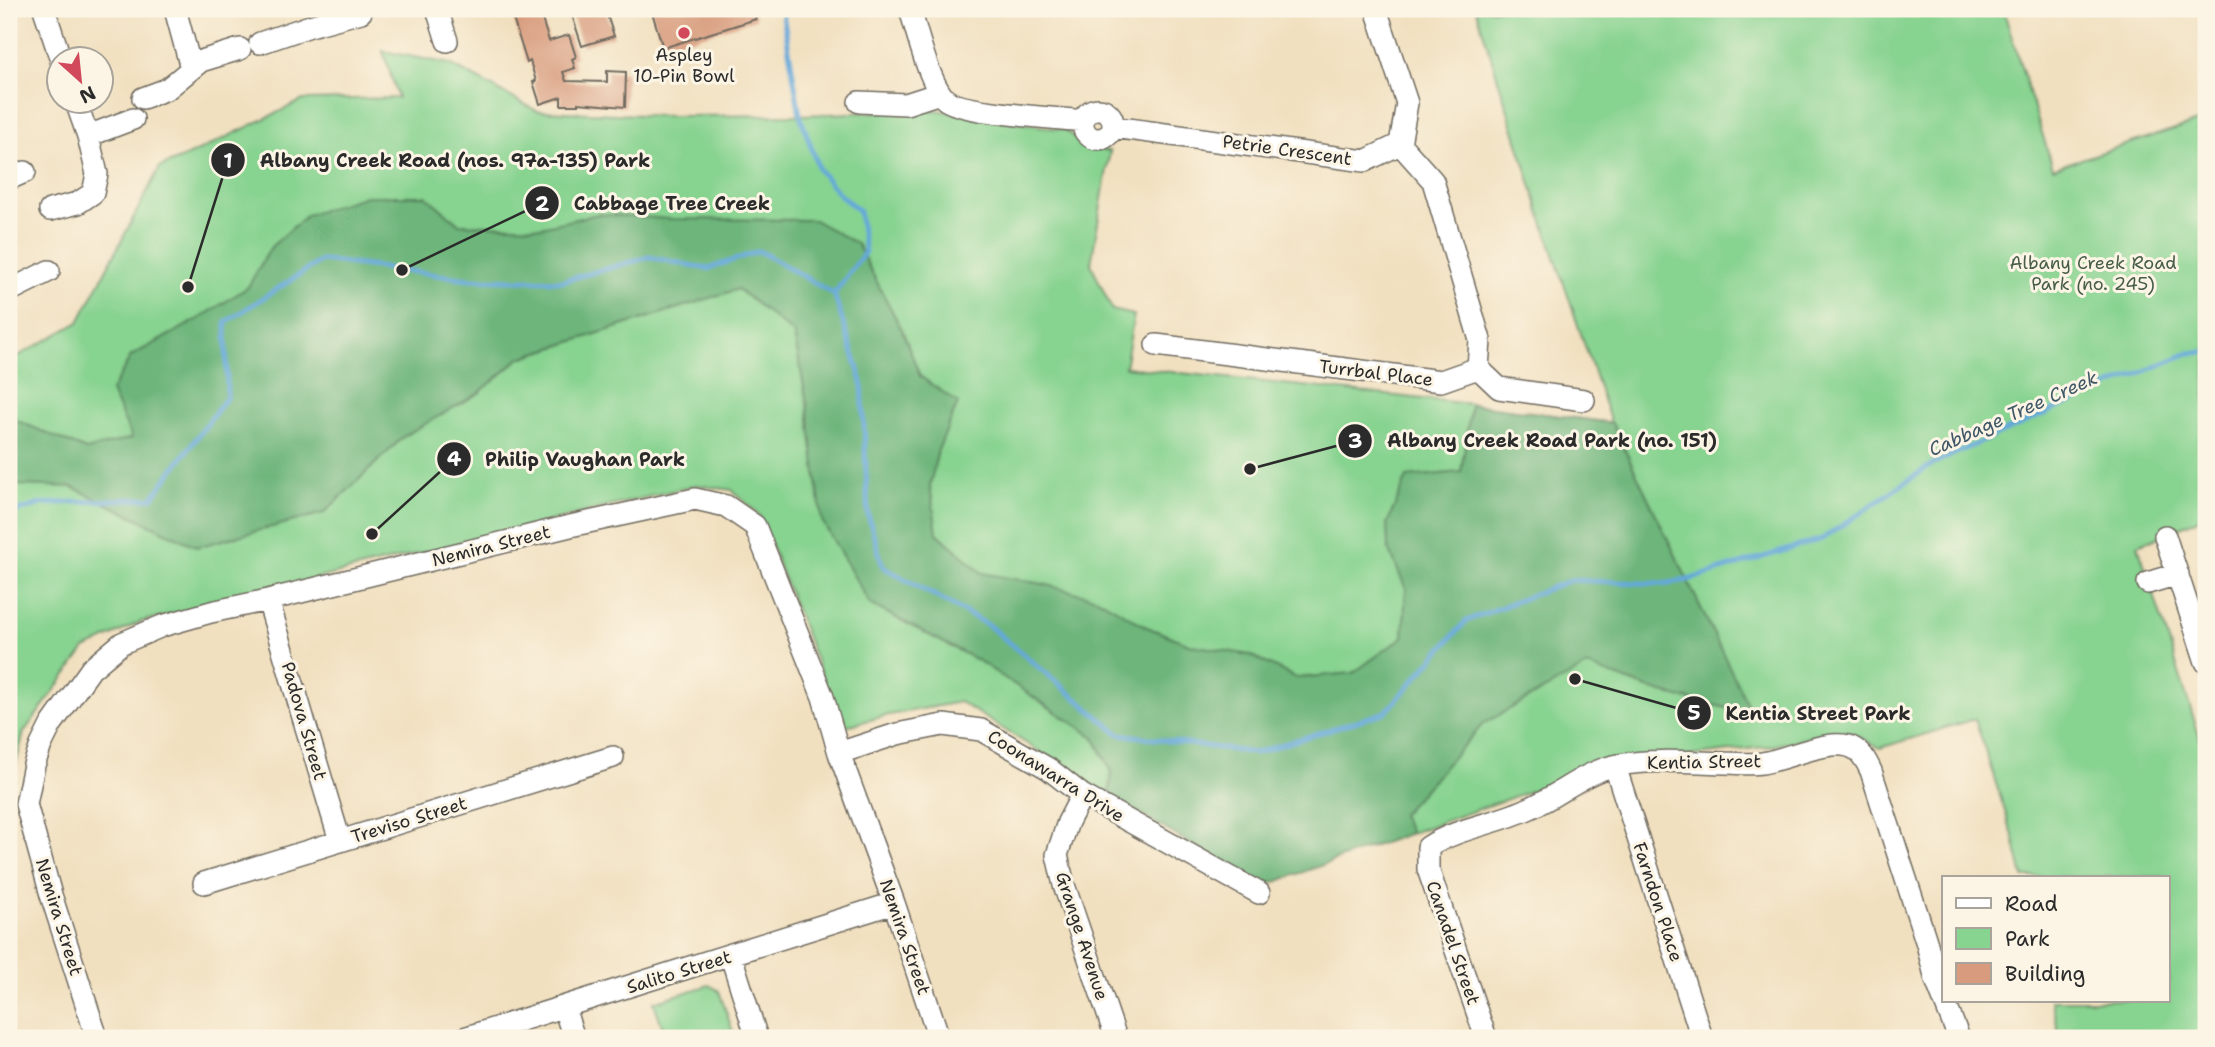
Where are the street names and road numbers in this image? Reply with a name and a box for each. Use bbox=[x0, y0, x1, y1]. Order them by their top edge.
street label: Petrie Crescent bbox=[1221, 129, 1353, 171]
street label: Turrbal Place bbox=[1318, 354, 1434, 392]
street label: Nemira Street bbox=[429, 520, 553, 572]
street label: Padova Street bbox=[276, 659, 332, 783]
street label: Coonawarra Drive bbox=[983, 724, 1129, 828]
street label: Kentia Street bbox=[1647, 749, 1762, 775]
street label: Treviso Street bbox=[348, 791, 470, 849]
street label: Farndon Place bbox=[1627, 839, 1689, 965]
street label: Nemira Street bbox=[30, 856, 88, 979]
street label: Grange Avenue bbox=[1050, 869, 1114, 1003]
street label: Nemira Street bbox=[874, 876, 936, 998]
street label: Canadel Street bbox=[1421, 878, 1486, 1008]
street label: Salito Street bbox=[624, 945, 734, 999]

